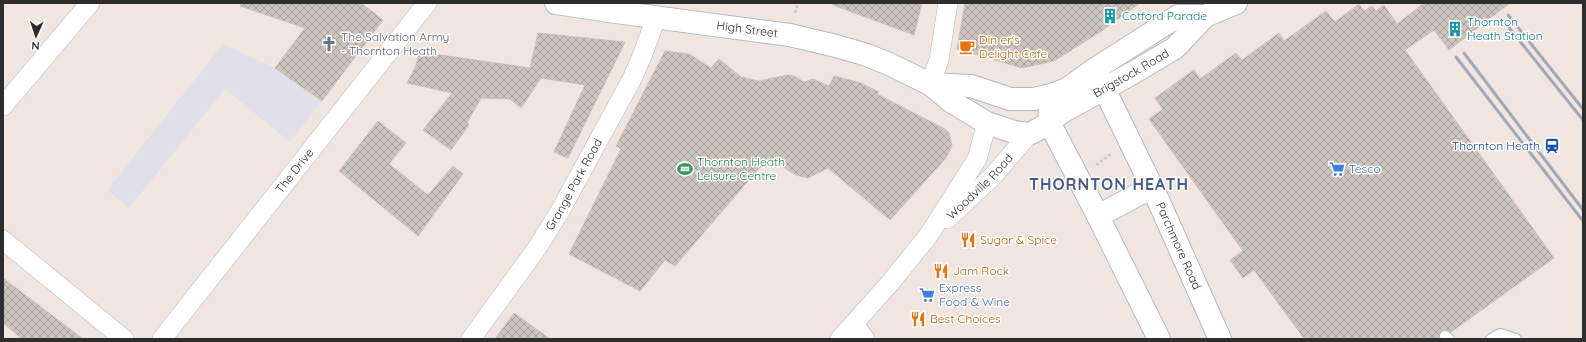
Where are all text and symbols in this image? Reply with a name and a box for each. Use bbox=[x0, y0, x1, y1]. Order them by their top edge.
building icon: Cotford Parade bbox=[1101, 7, 1119, 25]
place label: Cotford Parade bbox=[1122, 8, 1207, 23]
place label: Thornton Heath Station bbox=[1467, 14, 1543, 43]
north arrow bbox=[16, 16, 56, 56]
street label: High Street bbox=[716, 17, 779, 40]
building icon: Thornton Heath Station bbox=[1446, 20, 1464, 38]
place label: The Salvation Army - Thornton Heath bbox=[341, 29, 449, 58]
place label: Din er's Delight Cafe bbox=[979, 32, 1047, 61]
church icon: The Salvation Army - Thornton Heath bbox=[320, 35, 338, 53]
cafe icon: Din er's Delight Cafe bbox=[958, 38, 976, 56]
text: N bbox=[31, 39, 40, 53]
street label: Brigstock Road bbox=[1090, 45, 1172, 100]
street label: Grange Park Road bbox=[542, 136, 605, 233]
station icon: Thornton Heath bbox=[1543, 137, 1561, 155]
place label: Thornton Heath bbox=[1452, 138, 1540, 153]
street label: The Drive bbox=[272, 145, 317, 196]
street label: Woodville Road bbox=[943, 150, 1016, 223]
place label: Thornton Heath Leisure Centre bbox=[697, 154, 785, 183]
sports icon: Thornton Heath Leisure Centre bbox=[676, 160, 694, 178]
supermarket icon: Tesco bbox=[1328, 160, 1346, 178]
place label: Tesco bbox=[1349, 161, 1381, 176]
district label: THORNTON HEATH bbox=[1029, 174, 1189, 194]
street label: Parchmore Road bbox=[1153, 200, 1205, 292]
restaurant icon: Sugar & Spice bbox=[959, 231, 977, 249]
place label: Sugar & Spice bbox=[980, 232, 1057, 247]
restaurant icon: Jam Rock bbox=[932, 262, 950, 280]
place label: Jam Rock bbox=[953, 263, 1009, 278]
place label: Express Food & Wine bbox=[939, 280, 1010, 309]
supermarket icon: Express Food & Wine bbox=[918, 286, 936, 304]
restaurant icon: Best Choices bbox=[909, 310, 927, 328]
place label: Best Choices bbox=[930, 311, 1001, 326]

